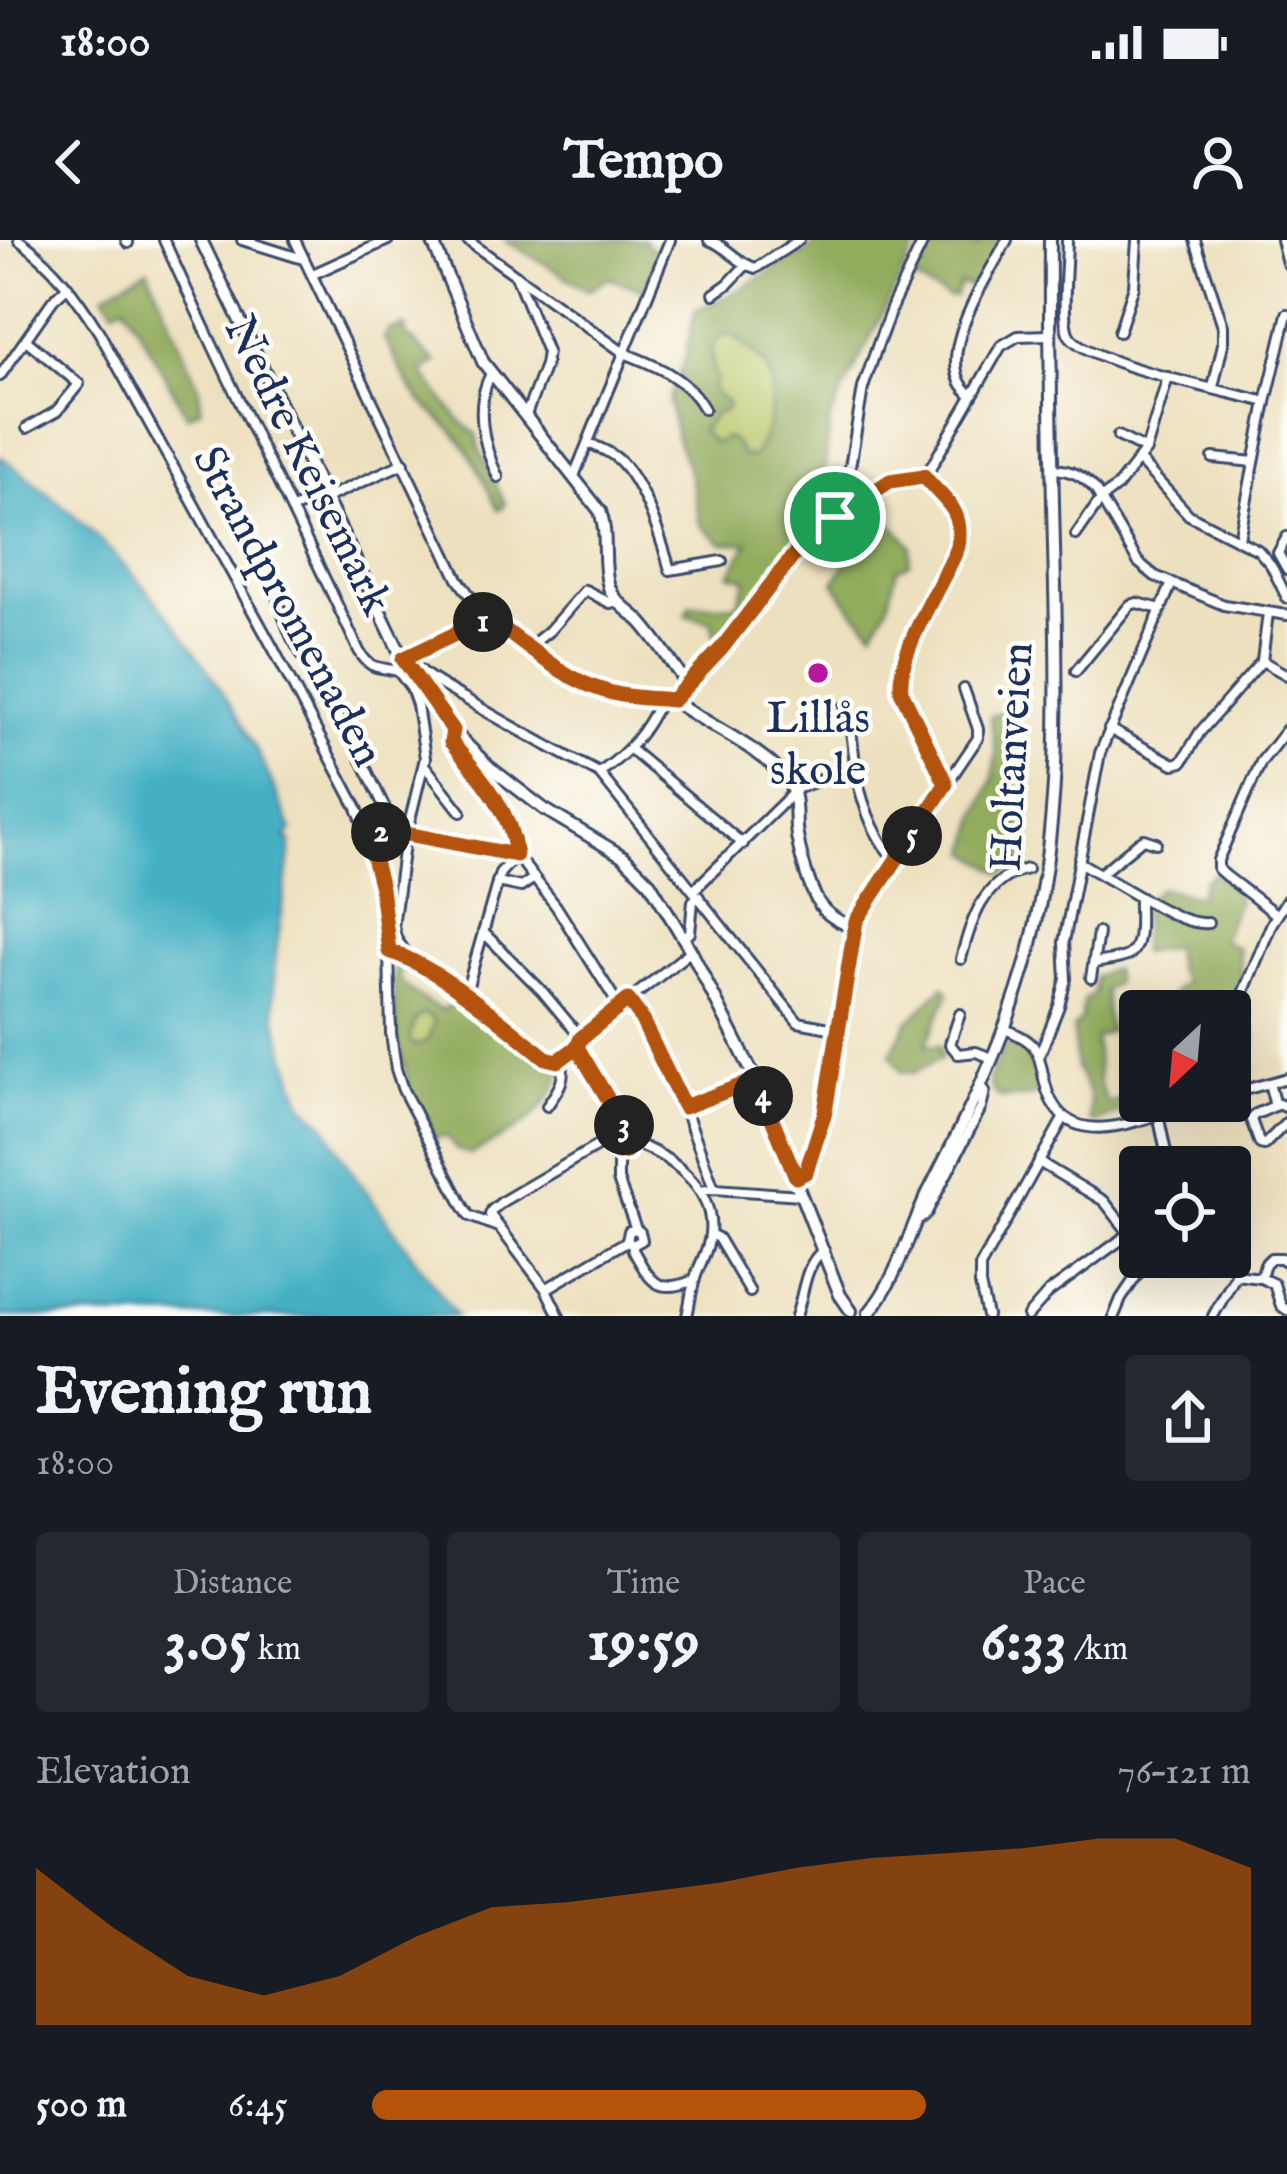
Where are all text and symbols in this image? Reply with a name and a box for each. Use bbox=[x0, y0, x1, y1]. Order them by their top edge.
text: 18:00 bbox=[60, 14, 150, 71]
text: Tempo bbox=[564, 128, 723, 197]
icon: back bbox=[36, 129, 102, 195]
icon: person bbox=[1185, 129, 1251, 195]
street label: Nedre Keisemark bbox=[210, 307, 404, 626]
street label: Strandpromenaden bbox=[179, 437, 395, 777]
pin bbox=[784, 466, 886, 568]
icon: arrive bbox=[802, 484, 868, 550]
pin: 1 bbox=[453, 592, 513, 652]
text: 1 bbox=[477, 601, 489, 643]
street label: Holtanveien bbox=[979, 641, 1047, 873]
marker: Lillås skole bbox=[805, 660, 831, 686]
place label: Lillås skole bbox=[766, 691, 870, 800]
pin: 2 bbox=[351, 802, 411, 862]
pin: 5 bbox=[882, 806, 942, 866]
text: 2 bbox=[373, 811, 389, 853]
text: 5 bbox=[906, 815, 918, 857]
north arrow bbox=[1119, 990, 1251, 1122]
map controls bbox=[1119, 990, 1251, 1278]
pin: 4 bbox=[733, 1066, 793, 1126]
text: 4 bbox=[755, 1075, 771, 1117]
pin: 3 bbox=[594, 1095, 654, 1155]
text: 3 bbox=[618, 1104, 630, 1146]
button: locate bbox=[1119, 1146, 1251, 1278]
text: Evening run bbox=[36, 1352, 372, 1436]
button: share bbox=[1125, 1355, 1251, 1481]
text: 18:00 bbox=[36, 1439, 114, 1488]
text: Distance bbox=[173, 1563, 292, 1605]
text: Time bbox=[607, 1563, 680, 1605]
text: Pace bbox=[1023, 1563, 1086, 1605]
text: 3.05 bbox=[164, 1605, 251, 1681]
text: 19:59 bbox=[587, 1605, 700, 1681]
text: 6:33 bbox=[981, 1605, 1067, 1681]
text: km bbox=[251, 1629, 301, 1671]
text: /km bbox=[1067, 1629, 1128, 1671]
text: Elevation bbox=[36, 1748, 191, 1797]
text: 76–121 m bbox=[1117, 1748, 1251, 1797]
text: 500 m bbox=[36, 2081, 127, 2130]
text: 6:45 bbox=[228, 2081, 288, 2130]

